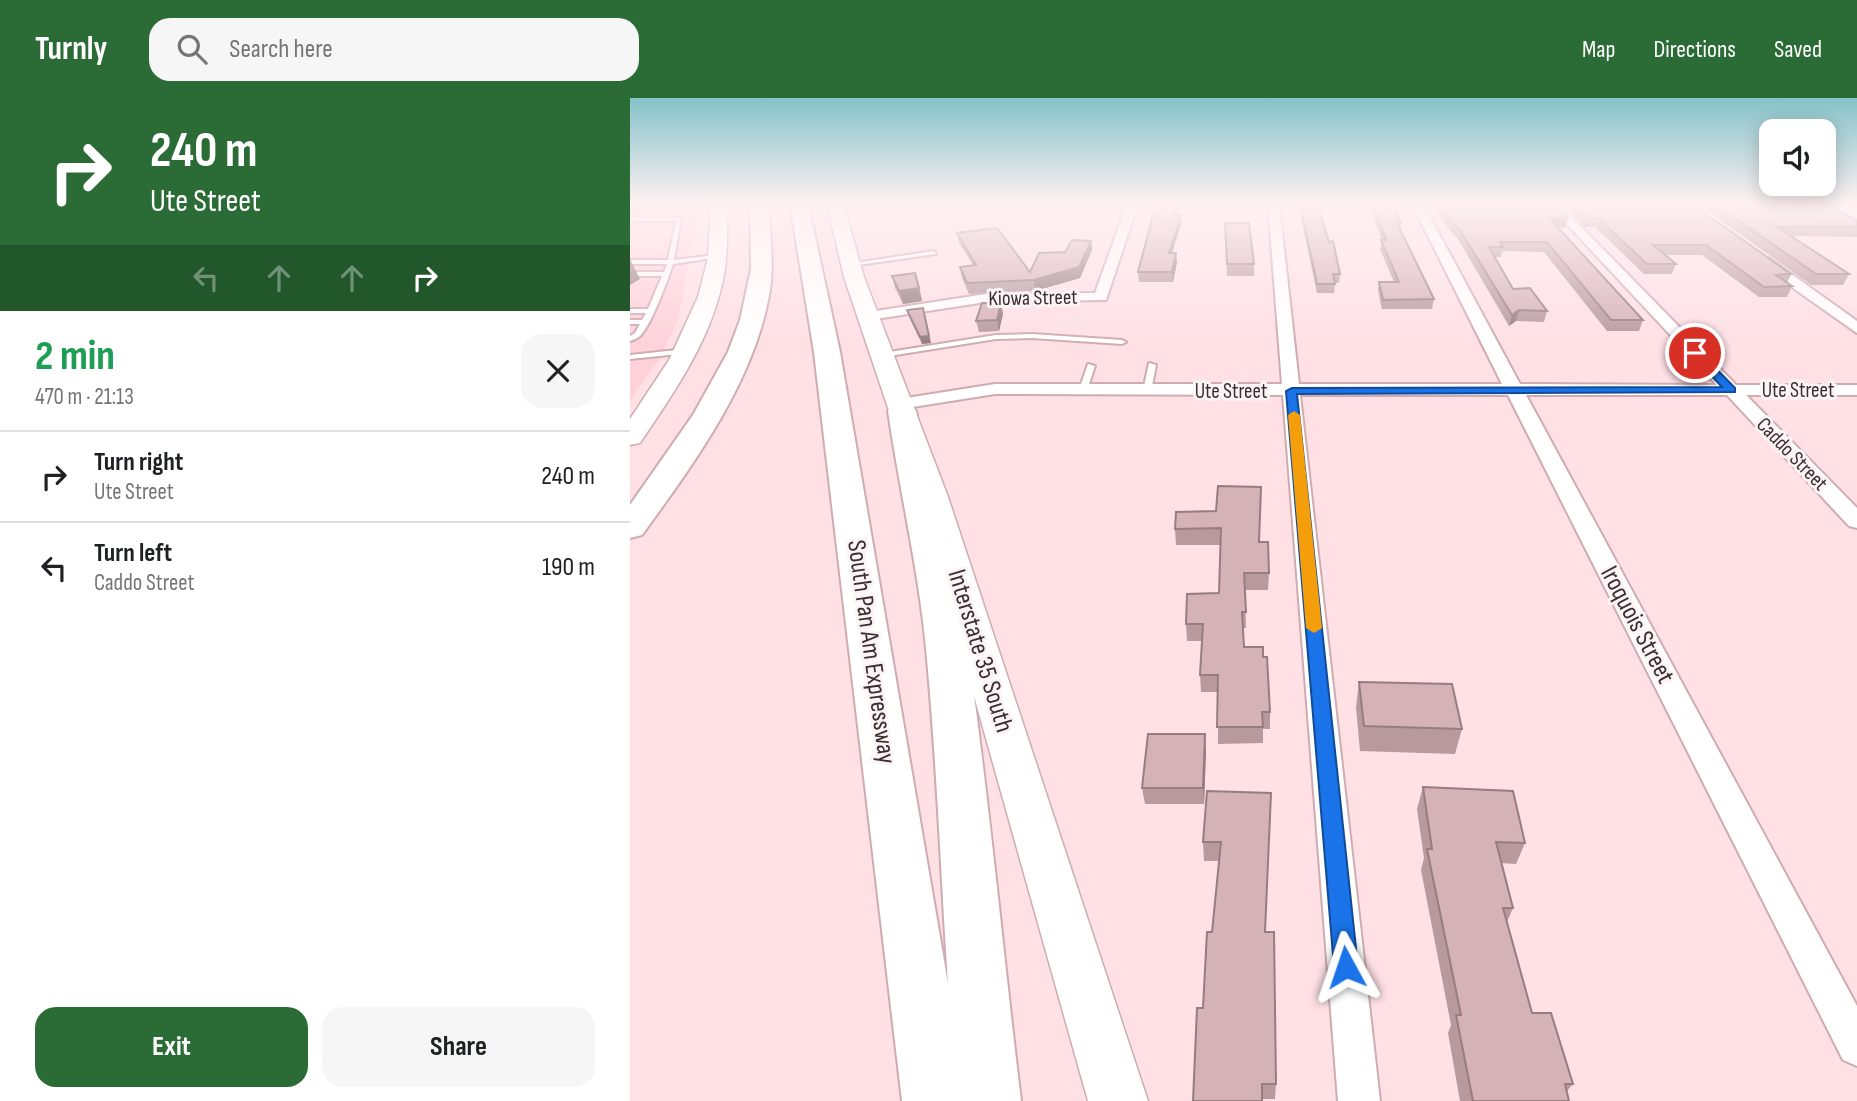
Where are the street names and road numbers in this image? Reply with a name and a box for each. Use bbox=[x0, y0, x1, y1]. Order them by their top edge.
street label: Kiowa Street bbox=[988, 285, 1078, 311]
street label: Ute Street bbox=[1762, 378, 1834, 403]
street label: Ute Street bbox=[1195, 379, 1267, 404]
street label: Caddo Street bbox=[1751, 412, 1833, 496]
street label: South Pan Am Expressway bbox=[840, 538, 902, 766]
street label: Iroquois Street bbox=[1593, 561, 1681, 689]
street label: Interstate 35 South bbox=[941, 566, 1019, 736]

